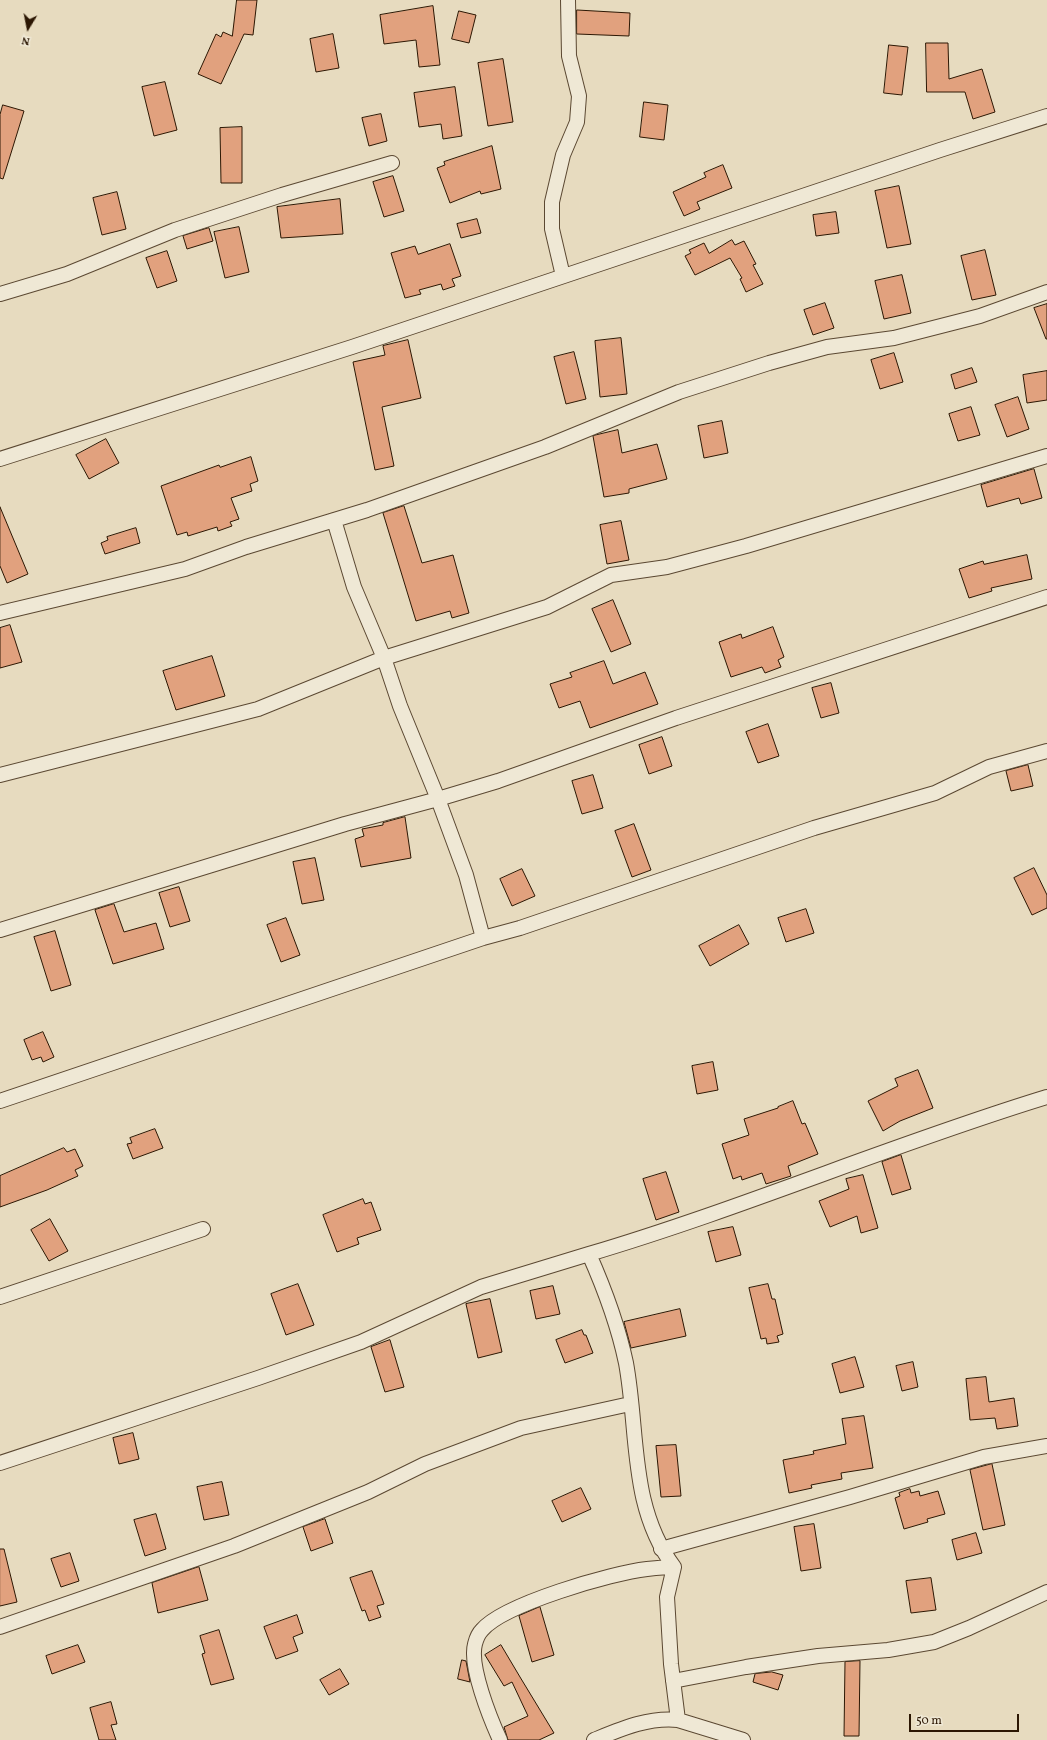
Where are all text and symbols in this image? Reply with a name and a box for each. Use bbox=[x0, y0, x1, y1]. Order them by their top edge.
north arrow bbox=[8, 8, 48, 48]
text: N bbox=[21, 32, 31, 48]
scale bar bbox=[911, 1706, 1021, 1732]
text: 50 m bbox=[916, 1713, 942, 1729]

